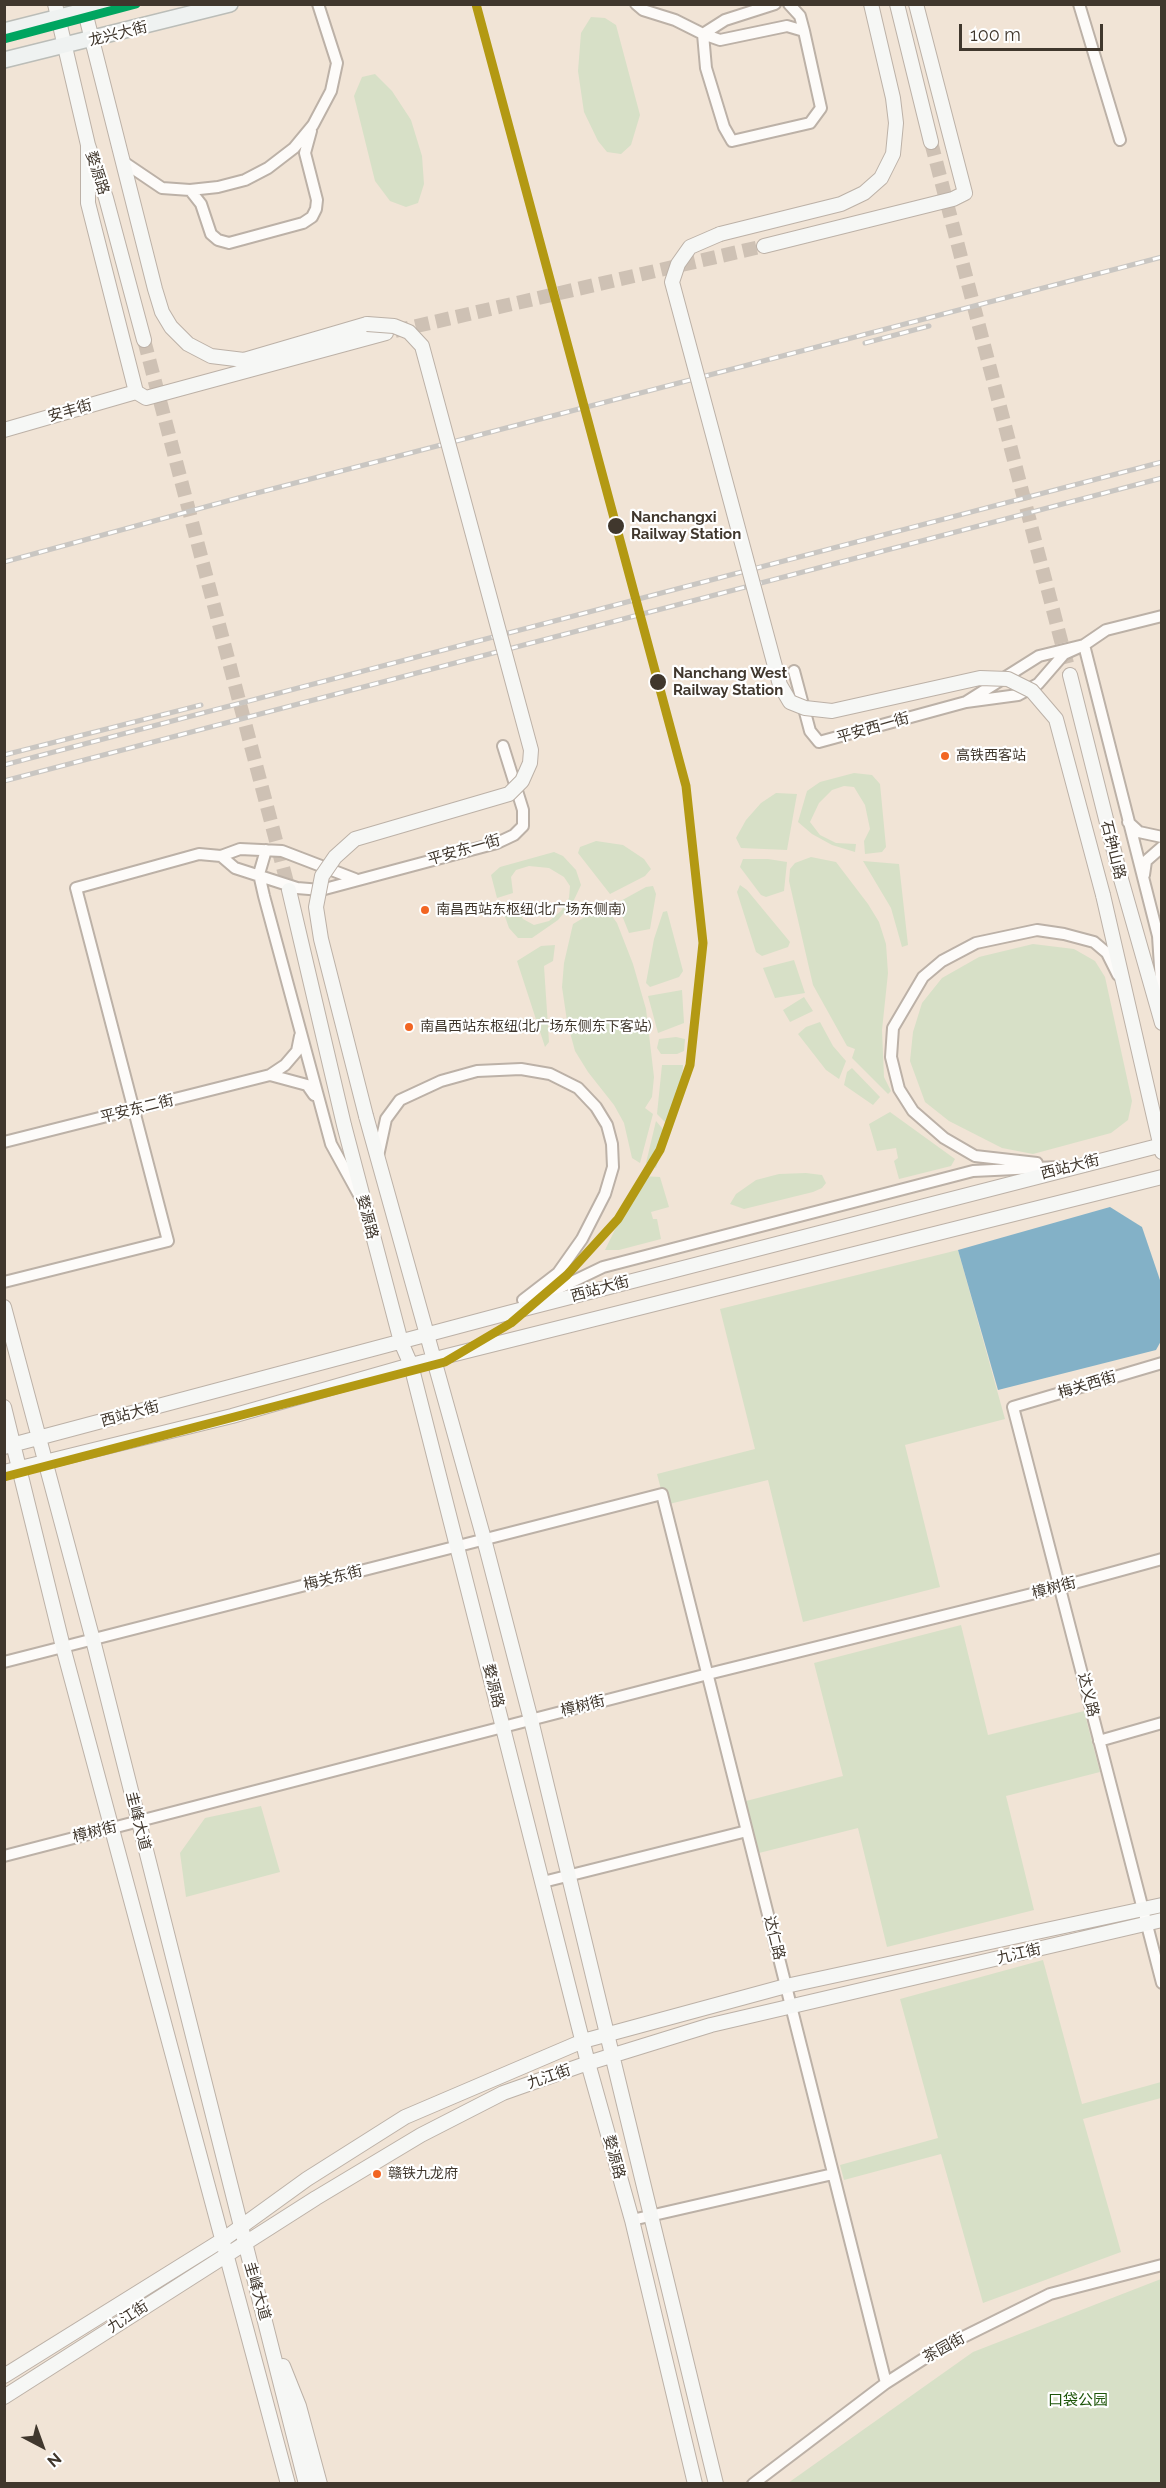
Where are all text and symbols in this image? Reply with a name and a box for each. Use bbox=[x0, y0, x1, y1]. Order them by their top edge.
scale bar bbox=[962, 12, 1106, 50]
street label: 龙兴大街 bbox=[87, 18, 149, 50]
text: 100 m bbox=[970, 24, 1021, 45]
street label: 婺源路 bbox=[81, 149, 113, 197]
street label: 安丰街 bbox=[46, 396, 94, 426]
place label: Nanchangxi Railway Station bbox=[631, 508, 741, 543]
marker: Nanchangxi Railway Station bbox=[606, 516, 626, 536]
place label: Nanchang West Railway Station bbox=[673, 664, 787, 699]
marker: Nanchang West Railway Station bbox=[648, 672, 668, 692]
street label: 平安西一街 bbox=[834, 709, 912, 747]
place label: 高铁西客站 bbox=[956, 748, 1026, 764]
marker: 高铁西客站 bbox=[939, 750, 951, 762]
street label: 石钟山路 bbox=[1097, 819, 1129, 881]
street label: 平安东一街 bbox=[425, 831, 503, 869]
place label: 南昌西站东枢纽(北广场东侧南) bbox=[436, 902, 626, 918]
marker: 南昌西站东枢纽(北广场东侧南) bbox=[419, 904, 431, 916]
place label: 南昌西站东枢纽(北广场东侧东下客站) bbox=[420, 1019, 652, 1035]
marker: 南昌西站东枢纽(北广场东侧东下客站) bbox=[403, 1021, 415, 1033]
street label: 平安东二街 bbox=[98, 1091, 176, 1127]
street label: 西站大街 bbox=[1039, 1151, 1101, 1183]
street label: 婺源路 bbox=[352, 1193, 382, 1241]
street label: 西站大街 bbox=[569, 1273, 631, 1305]
street label: 梅关西街 bbox=[1056, 1368, 1118, 1402]
street label: 西站大街 bbox=[99, 1398, 161, 1430]
street label: 梅关东街 bbox=[302, 1562, 364, 1594]
street label: 樟树街 bbox=[1030, 1573, 1078, 1603]
street label: 婺源路 bbox=[479, 1662, 507, 1710]
street label: 达义路 bbox=[1074, 1671, 1102, 1719]
street label: 樟树街 bbox=[559, 1692, 607, 1720]
street label: 圭峰大道 bbox=[122, 1790, 154, 1852]
street label: 樟树街 bbox=[71, 1818, 119, 1846]
street label: 达仁路 bbox=[760, 1914, 788, 1962]
street label: 九江街 bbox=[995, 1940, 1043, 1968]
street label: 九江街 bbox=[525, 2061, 573, 2093]
street label: 婺源路 bbox=[599, 2133, 629, 2181]
place label: 赣铁九龙府 bbox=[388, 2166, 458, 2182]
marker: 赣铁九龙府 bbox=[371, 2168, 383, 2180]
street label: 圭峰大道 bbox=[240, 2260, 274, 2322]
street label: 九江街 bbox=[104, 2297, 152, 2337]
street label: 茶园街 bbox=[920, 2329, 968, 2367]
park label: 口袋公园 bbox=[1048, 2391, 1108, 2409]
north arrow bbox=[12, 2416, 72, 2476]
text: N bbox=[43, 2449, 65, 2471]

